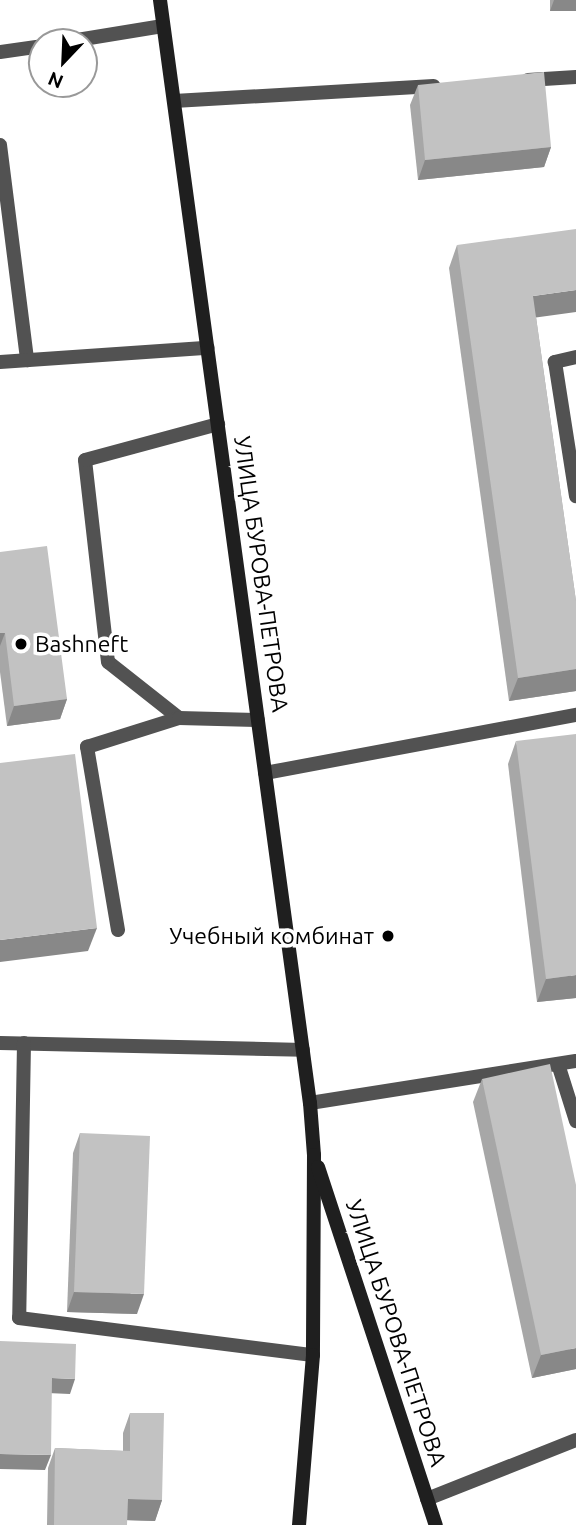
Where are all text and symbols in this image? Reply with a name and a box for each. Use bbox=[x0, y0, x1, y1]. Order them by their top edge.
north arrow bbox=[28, 28, 98, 98]
text: N bbox=[45, 68, 66, 93]
street label: УЛИЦА БУРОВА-ПЕТРОВА bbox=[228, 434, 294, 714]
place label: Bashneft bbox=[35, 630, 128, 658]
marker: Bashneft bbox=[13, 636, 29, 652]
place label: Учебный комбинат bbox=[169, 922, 374, 950]
marker: Учебный комбинат bbox=[380, 928, 396, 944]
street label: УЛИЦА БУРОВА-ПЕТРОВА bbox=[340, 1196, 452, 1470]

